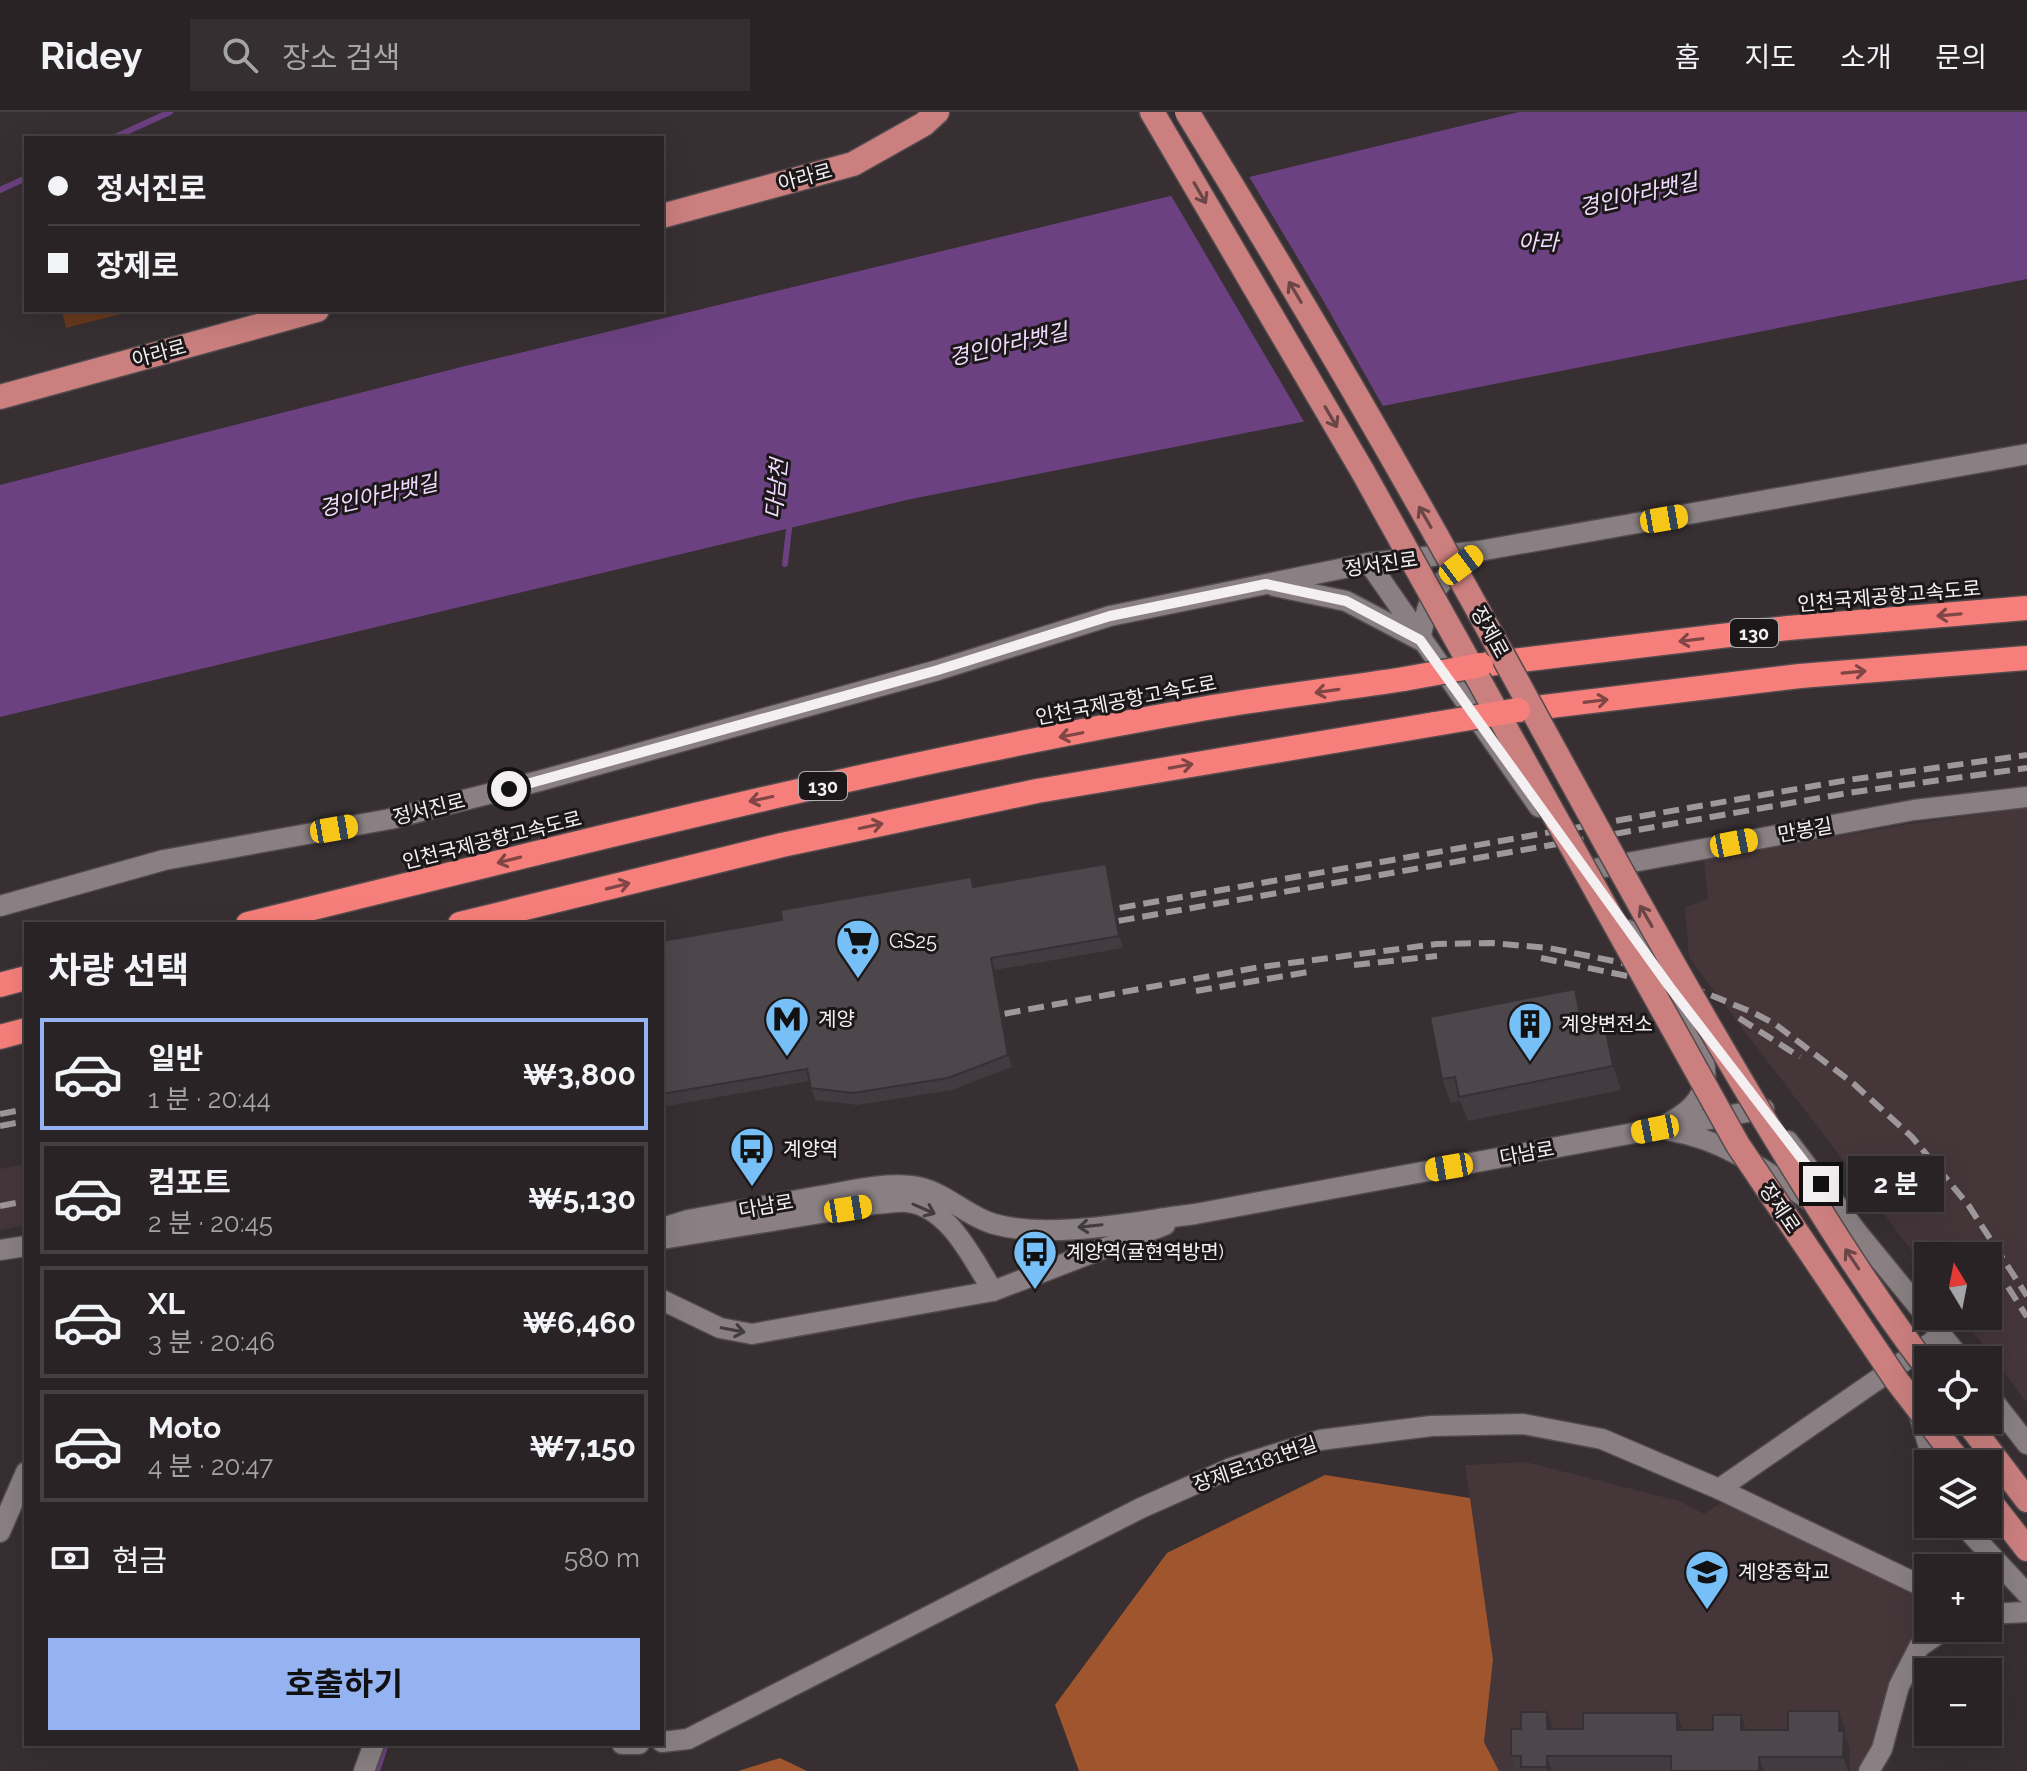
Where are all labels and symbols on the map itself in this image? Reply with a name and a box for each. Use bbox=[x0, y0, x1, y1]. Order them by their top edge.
street label: 아라로 bbox=[775, 158, 835, 196]
water label: 경인아라뱃길 bbox=[1576, 167, 1702, 220]
one-way arrow bbox=[1192, 181, 1208, 204]
water label: 아라 bbox=[1518, 229, 1561, 255]
one-way arrow bbox=[1287, 281, 1303, 304]
water label: 경인아라뱃길 bbox=[946, 317, 1072, 370]
street label: 아라로 bbox=[129, 334, 189, 372]
one-way arrow bbox=[1324, 405, 1339, 429]
water label: 다남천 bbox=[760, 455, 792, 521]
water label: 경인아라뱃길 bbox=[316, 468, 442, 521]
car bbox=[1638, 503, 1690, 535]
one-way arrow bbox=[1417, 506, 1433, 529]
car bbox=[1435, 541, 1487, 589]
street label: 정서진로 bbox=[1343, 547, 1419, 581]
street label: 인천국제공항고속도로 bbox=[1796, 576, 1982, 616]
street label: 장제로 bbox=[1466, 602, 1514, 662]
one-way arrow bbox=[1936, 608, 1963, 623]
road number: 130 bbox=[1730, 619, 1778, 647]
one-way arrow bbox=[1678, 633, 1704, 648]
one-way arrow bbox=[1840, 664, 1867, 679]
street label: 인천국제공항고속도로 bbox=[1033, 671, 1219, 729]
one-way arrow bbox=[1315, 684, 1340, 699]
one-way arrow bbox=[1583, 693, 1608, 708]
one-way arrow bbox=[1058, 728, 1084, 743]
one-way arrow bbox=[1168, 757, 1193, 772]
route start bbox=[491, 771, 527, 807]
road number: 130 bbox=[799, 772, 847, 800]
street label: 정서진로 bbox=[390, 788, 468, 830]
one-way arrow bbox=[749, 792, 775, 807]
street label: 인천국제공항고속도로 bbox=[400, 806, 584, 874]
car bbox=[308, 813, 360, 845]
street label: 만봉길 bbox=[1776, 813, 1834, 847]
one-way arrow bbox=[857, 818, 883, 833]
car bbox=[1708, 827, 1760, 859]
one-way arrow bbox=[496, 854, 522, 869]
one-way arrow bbox=[604, 877, 630, 892]
one-way arrow bbox=[1638, 905, 1653, 929]
supermarket icon: GS25 bbox=[834, 917, 882, 980]
place label: GS25 bbox=[889, 929, 937, 953]
metro station icon: 계양 bbox=[763, 995, 811, 1058]
building icon: 계양변전소 bbox=[1506, 1000, 1554, 1063]
place label: 계양 bbox=[818, 1007, 855, 1031]
place label: 계양변전소 bbox=[1561, 1012, 1653, 1036]
car bbox=[1629, 1113, 1681, 1145]
bus stop icon: 계양역 bbox=[728, 1125, 776, 1188]
street label: 다남로 bbox=[1498, 1136, 1556, 1170]
place label: 계양역 bbox=[783, 1137, 838, 1161]
car bbox=[1423, 1151, 1475, 1183]
callout: 2 분 bbox=[1849, 1156, 1945, 1212]
route end bbox=[1803, 1166, 1839, 1202]
street label: 장제로 bbox=[1755, 1178, 1805, 1238]
street label: 다남로 bbox=[737, 1189, 795, 1223]
car bbox=[822, 1193, 874, 1225]
one-way arrow bbox=[911, 1202, 936, 1217]
one-way arrow bbox=[1077, 1219, 1104, 1234]
bus stop icon: 계양역(귤현역방면) bbox=[1011, 1228, 1059, 1291]
place label: 계양역(귤현역방면) bbox=[1066, 1240, 1224, 1264]
north arrow bbox=[1914, 1242, 2002, 1330]
one-way arrow bbox=[1843, 1249, 1860, 1271]
one-way arrow bbox=[720, 1324, 746, 1339]
street label: 장제로1181번길 bbox=[1190, 1432, 1320, 1496]
school or university icon: 계양중학교 bbox=[1683, 1548, 1731, 1611]
place label: 계양중학교 bbox=[1738, 1560, 1830, 1584]

